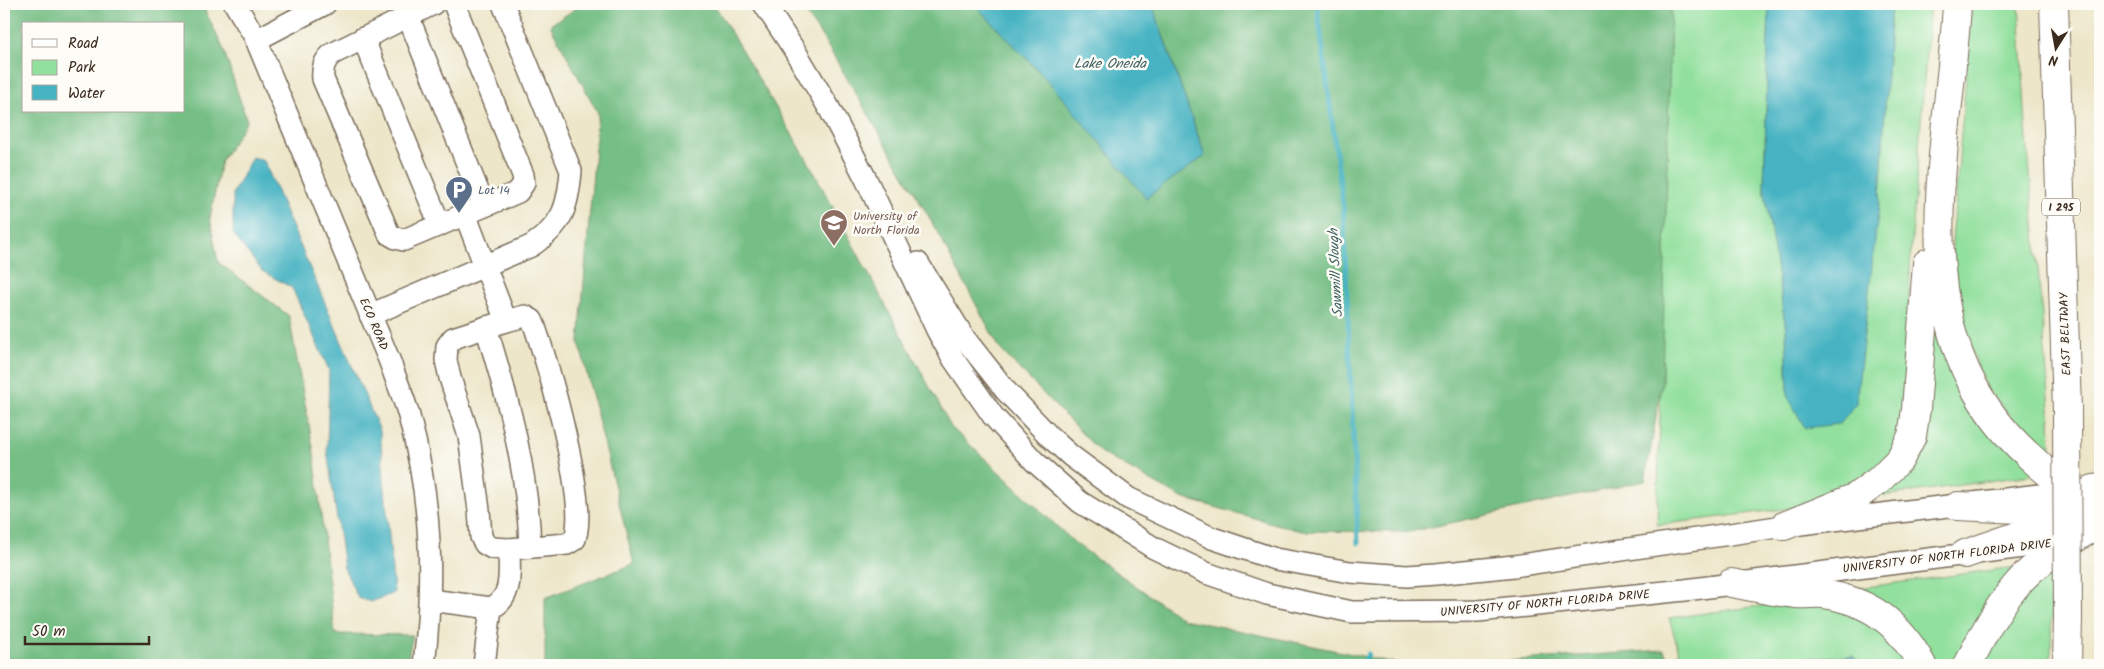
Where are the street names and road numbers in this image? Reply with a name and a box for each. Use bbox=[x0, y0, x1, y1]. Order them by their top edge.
road number: I 295 bbox=[2042, 198, 2080, 216]
street label: EAST BELTWAY bbox=[2055, 291, 2076, 376]
street label: ECO ROAD bbox=[354, 295, 393, 354]
street label: UNIVERSITY OF NORTH FLORIDA DRIVE bbox=[1841, 534, 2054, 579]
street label: UNIVERSITY OF NORTH FLORIDA DRIVE bbox=[1439, 585, 1652, 622]

